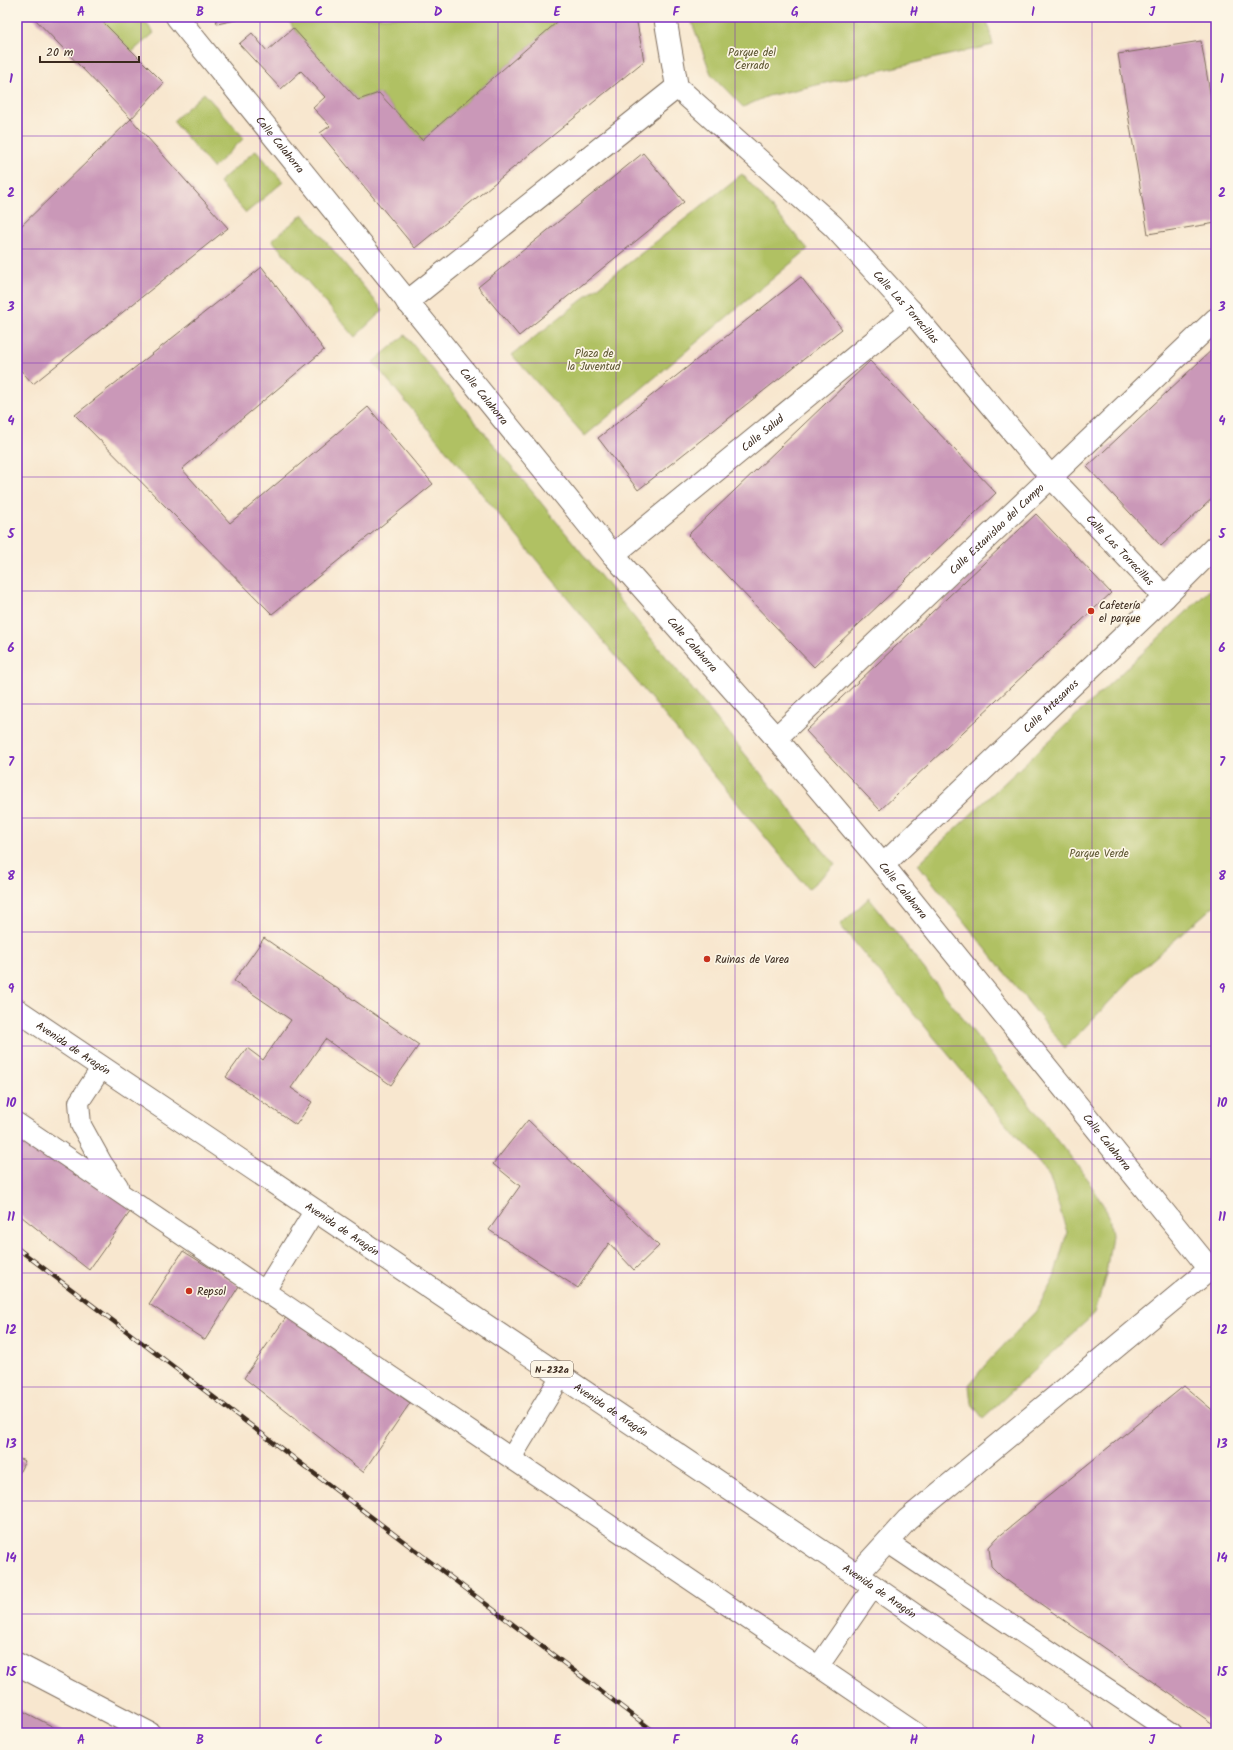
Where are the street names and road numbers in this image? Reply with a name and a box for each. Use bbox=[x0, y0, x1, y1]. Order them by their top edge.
street label: Calle Calahorra bbox=[251, 112, 308, 178]
street label: Calle Las Torrecillas bbox=[868, 267, 943, 348]
street label: Calle Calahorra bbox=[455, 364, 512, 429]
street label: Calle Salud bbox=[738, 410, 789, 457]
street label: Calle Estanislao del Campo bbox=[945, 480, 1049, 579]
street label: Calle Las Torrecillas bbox=[1081, 511, 1158, 591]
street label: Calle Calahorra bbox=[662, 613, 722, 677]
street label: Calle Artesanos bbox=[1019, 675, 1083, 738]
street label: Calle Calahorra bbox=[874, 858, 931, 923]
street label: Avenida de Aragón bbox=[32, 1017, 114, 1080]
street label: Calle Calahorra bbox=[1078, 1110, 1135, 1175]
street label: Avenida de Aragón bbox=[301, 1198, 383, 1261]
road number: N-232a bbox=[531, 1361, 573, 1377]
street label: Avenida de Aragón bbox=[570, 1379, 652, 1442]
street label: Avenida de Aragón bbox=[839, 1560, 920, 1624]

